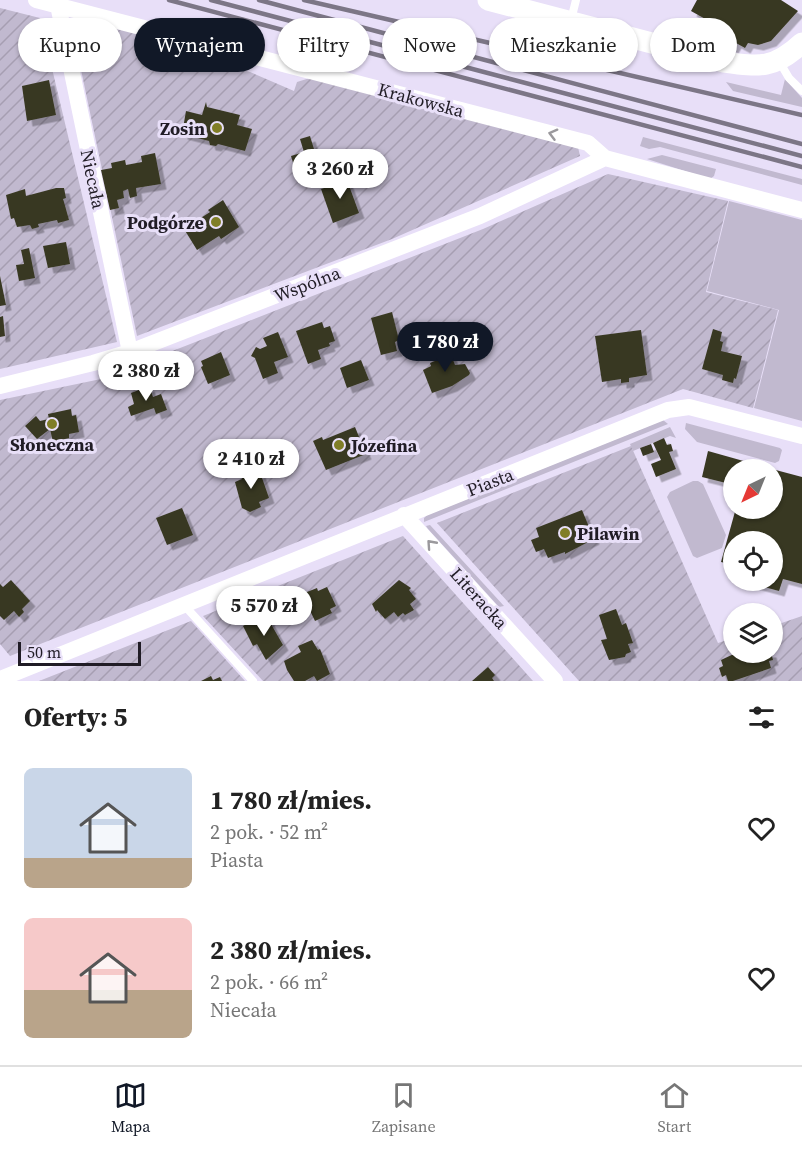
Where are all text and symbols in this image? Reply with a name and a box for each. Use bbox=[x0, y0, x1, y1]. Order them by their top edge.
chip: Kupno bbox=[18, 18, 122, 72]
chip: Wynajem bbox=[134, 18, 265, 72]
chip: Filtry bbox=[277, 18, 370, 72]
chip: Nowe bbox=[382, 18, 477, 72]
chip: Mieszkanie bbox=[489, 18, 638, 72]
chip: Dom bbox=[650, 18, 737, 72]
street label: Krakowska bbox=[375, 77, 468, 124]
place label: Zosin bbox=[160, 116, 205, 141]
marker: Zosin bbox=[210, 121, 224, 135]
one-way arrow bbox=[548, 129, 558, 142]
street label: Niecała bbox=[75, 147, 112, 212]
pin: 3 260 zł bbox=[278, 149, 402, 200]
text: 3 260 zł bbox=[306, 154, 374, 182]
place label: Podgórze bbox=[127, 210, 204, 235]
marker: Podgórze bbox=[209, 215, 223, 229]
street label: Wspólna bbox=[270, 260, 345, 308]
pin: 1 780 zł bbox=[383, 322, 507, 373]
text: 1 780 zł bbox=[411, 327, 479, 355]
pin: 2 380 zł bbox=[84, 351, 208, 402]
text: 2 380 zł bbox=[112, 356, 180, 384]
marker: Słoneczna bbox=[45, 417, 59, 431]
place label: Słoneczna bbox=[10, 432, 95, 457]
place label: Józefina bbox=[350, 433, 418, 458]
marker: Józefina bbox=[332, 438, 346, 452]
pin: 2 410 zł bbox=[189, 439, 313, 490]
text: 2 410 zł bbox=[217, 444, 285, 472]
north arrow bbox=[723, 459, 783, 519]
map controls bbox=[723, 459, 783, 663]
street label: Piasta bbox=[463, 461, 518, 502]
place label: Pilawin bbox=[577, 521, 640, 546]
marker: Pilawin bbox=[558, 526, 572, 540]
button: locate bbox=[723, 531, 783, 591]
one-way arrow bbox=[427, 541, 438, 551]
street label: Literacka bbox=[445, 562, 514, 635]
pin: 5 570 zł bbox=[202, 586, 326, 637]
text: 5 570 zł bbox=[230, 591, 298, 619]
button: layers bbox=[723, 603, 783, 663]
scale bar bbox=[18, 639, 141, 666]
text: 50 m bbox=[27, 641, 61, 663]
text: Oferty: 5 bbox=[24, 699, 127, 735]
icon: filters bbox=[745, 701, 778, 734]
text: 1 780 zł/mies. bbox=[210, 782, 372, 818]
icon: home bbox=[72, 792, 144, 864]
icon: heart bbox=[745, 812, 778, 845]
text: 2 pok. · 52 m² bbox=[210, 818, 328, 846]
text: Piasta bbox=[210, 846, 263, 874]
text: 2 380 zł/mies. bbox=[210, 932, 372, 968]
icon: home bbox=[72, 942, 144, 1014]
icon: heart bbox=[745, 962, 778, 995]
text: 2 pok. · 66 m² bbox=[210, 968, 328, 996]
text: Niecała bbox=[210, 996, 277, 1024]
tab: Mapa bbox=[111, 1079, 150, 1137]
tab: Zapisane bbox=[372, 1079, 436, 1137]
tab: Start bbox=[658, 1079, 691, 1137]

